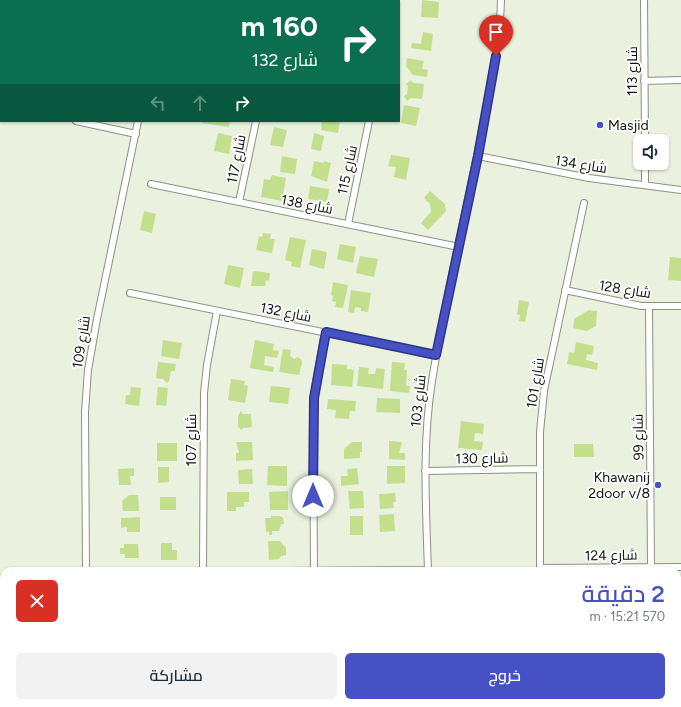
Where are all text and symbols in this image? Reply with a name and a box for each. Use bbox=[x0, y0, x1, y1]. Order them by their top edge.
text: 160 m bbox=[241, 9, 318, 43]
pin bbox=[479, 15, 513, 56]
icon: right bbox=[332, 16, 384, 68]
icon: arrive bbox=[485, 21, 507, 43]
street label: شارع 113 bbox=[624, 46, 641, 96]
text: شارع 132 bbox=[251, 49, 318, 71]
icon: left bbox=[147, 92, 169, 114]
icon: ahead bbox=[189, 92, 211, 114]
icon: right bbox=[231, 92, 253, 114]
place label: Masjid bbox=[608, 117, 649, 134]
marker: Masjid bbox=[595, 120, 605, 130]
street label: شارع 117 bbox=[223, 133, 250, 185]
map controls bbox=[633, 134, 669, 170]
button: sound bbox=[633, 134, 669, 170]
street label: شارع 115 bbox=[334, 144, 361, 196]
street label: شارع 134 bbox=[554, 152, 608, 177]
street label: شارع 138 bbox=[279, 191, 334, 218]
street label: شارع 128 bbox=[598, 277, 652, 302]
street label: شارع 132 bbox=[259, 299, 313, 326]
street label: شارع 109 bbox=[69, 314, 94, 370]
street label: شارع 101 bbox=[523, 357, 548, 410]
street label: شارع 103 bbox=[407, 374, 430, 428]
street label: شارع 107 bbox=[183, 414, 200, 466]
street label: شارع 99 bbox=[630, 414, 647, 460]
street label: شارع 130 bbox=[455, 450, 509, 467]
place label: Khawanij 2door v/8 bbox=[588, 469, 650, 502]
position arrow bbox=[292, 475, 334, 517]
marker: Khawanij 2door v/8 bbox=[653, 480, 663, 490]
street label: شارع 124 bbox=[584, 547, 638, 564]
text: 2 دقيقة bbox=[582, 579, 665, 608]
button: close bbox=[16, 580, 58, 622]
text: 570 m · 15:21 bbox=[589, 609, 665, 624]
button: مشاركة bbox=[16, 653, 337, 699]
button: خروج bbox=[345, 653, 665, 699]

